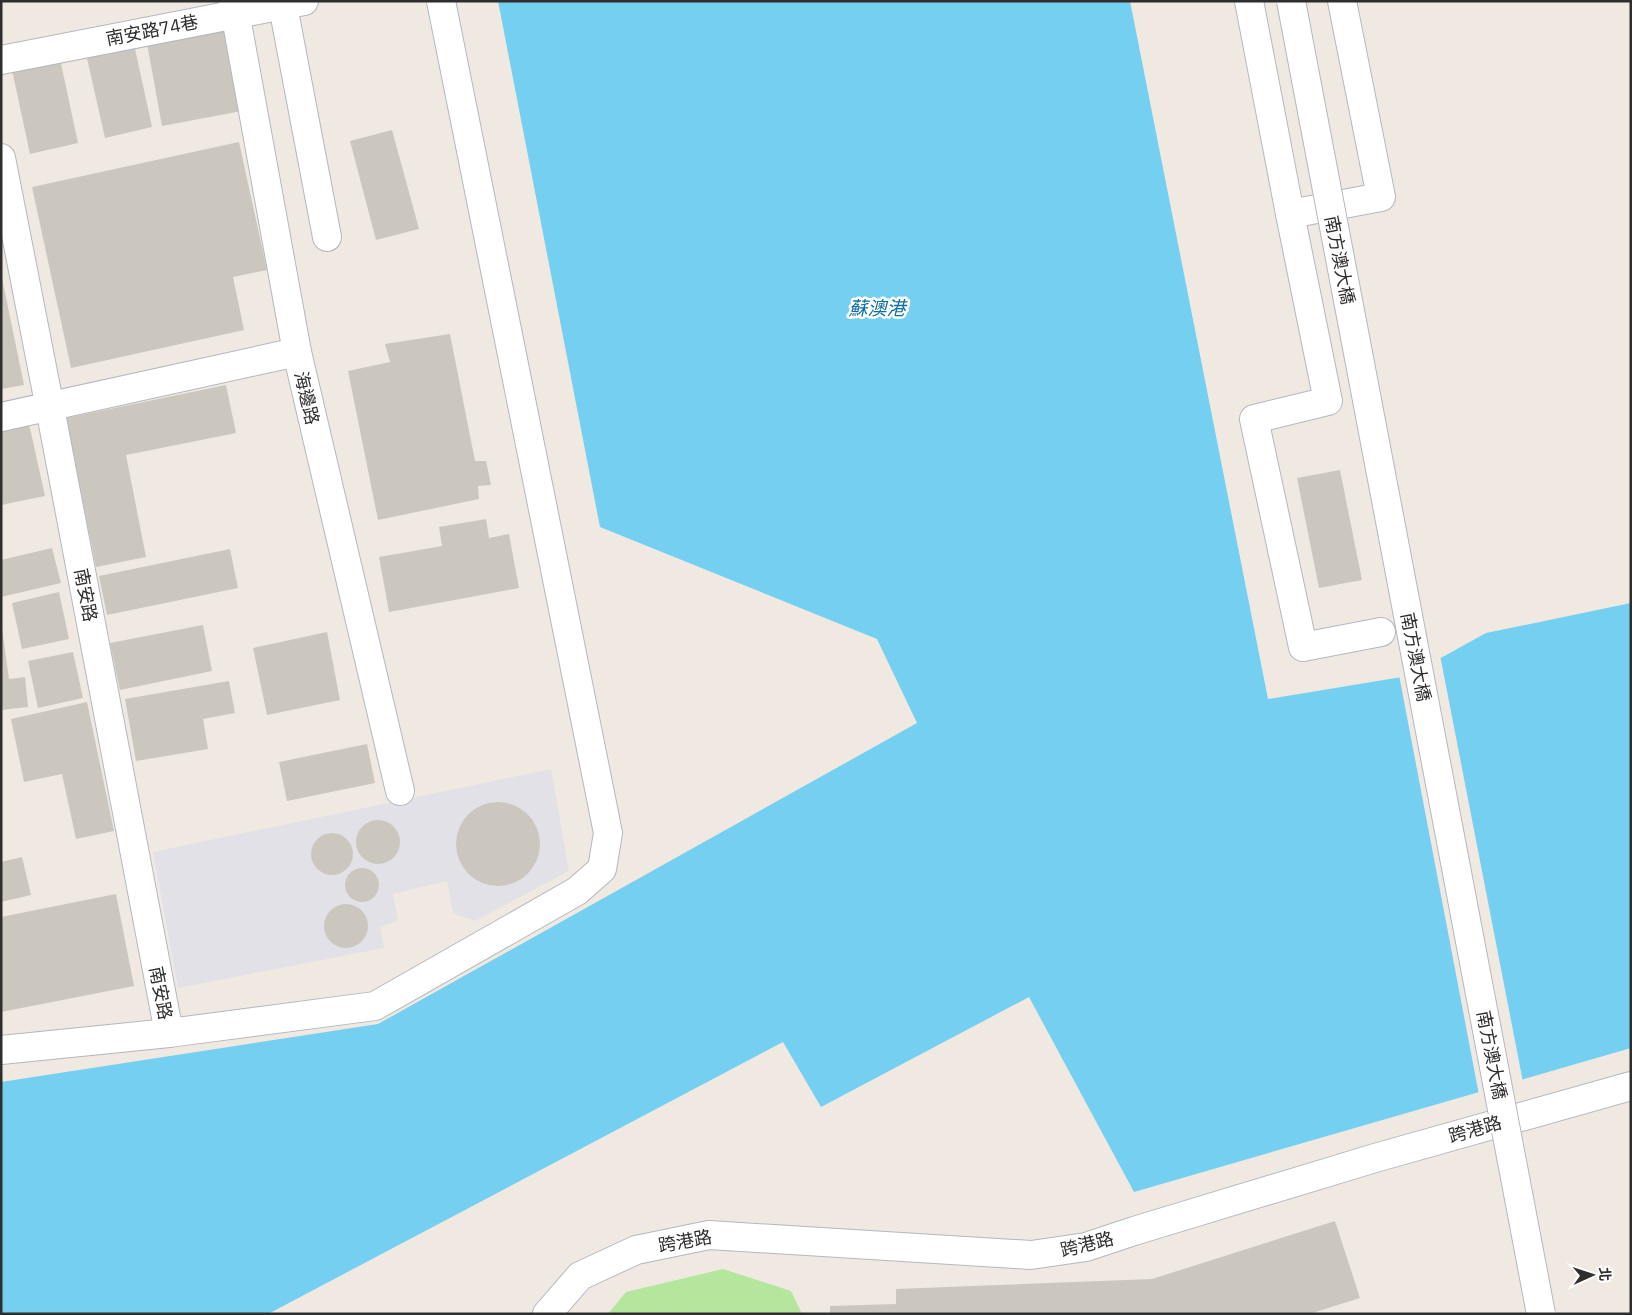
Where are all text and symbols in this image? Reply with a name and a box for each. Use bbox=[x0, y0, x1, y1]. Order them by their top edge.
street label: 南安路74巷 bbox=[104, 10, 200, 50]
street label: 南方澳大橋 bbox=[1320, 214, 1360, 306]
water label: 蘇澳港 bbox=[848, 296, 908, 320]
street label: 海邊路 bbox=[290, 369, 324, 427]
street label: 南安路 bbox=[70, 566, 102, 624]
street label: 南方澳大橋 bbox=[1396, 611, 1436, 703]
street label: 南安路 bbox=[145, 964, 177, 1022]
street label: 南方澳大橋 bbox=[1472, 1009, 1512, 1101]
street label: 跨港路 bbox=[1446, 1111, 1504, 1147]
street label: 跨港路 bbox=[656, 1225, 714, 1257]
street label: 跨港路 bbox=[1058, 1226, 1116, 1262]
north arrow bbox=[1567, 1250, 1617, 1300]
text: 北 bbox=[1596, 1267, 1614, 1282]

